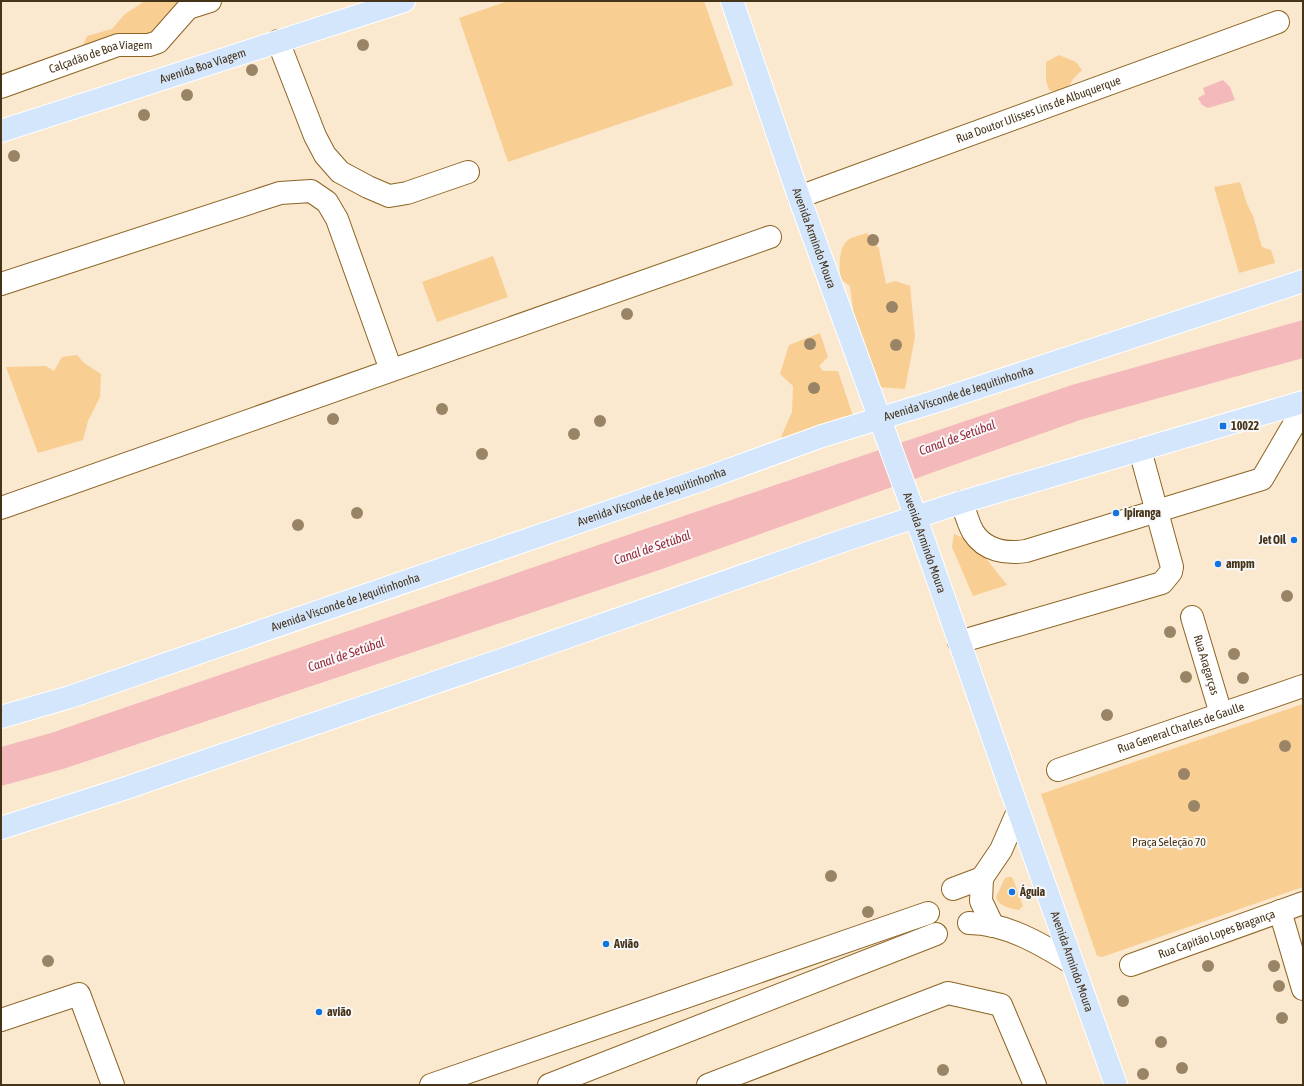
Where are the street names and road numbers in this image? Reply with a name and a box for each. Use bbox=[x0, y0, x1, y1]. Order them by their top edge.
street label: Calçadão de Boa Viagem bbox=[47, 38, 152, 76]
street label: Avenida Boa Viagem bbox=[158, 46, 248, 86]
street label: Rua Doutor Ulisses Lins de Albuquerque bbox=[954, 73, 1123, 146]
street label: Avenida Armindo Moura bbox=[789, 186, 839, 290]
street label: Avenida Visconde de Jequitinhonha bbox=[882, 363, 1035, 424]
street label: Avenida Visconde de Jequitinhonha bbox=[575, 465, 728, 529]
street label: Avenida Armindo Moura bbox=[900, 491, 949, 595]
street label: Avenida Visconde de Jequitinhonha bbox=[269, 570, 422, 634]
street label: Rua Aragarças bbox=[1191, 633, 1222, 697]
street label: Rua General Charles de Gaulle bbox=[1116, 700, 1246, 756]
street label: Rua Capitão Lopes Bragança bbox=[1156, 907, 1277, 962]
street label: Avenida Armindo Moura bbox=[1048, 909, 1096, 1014]

